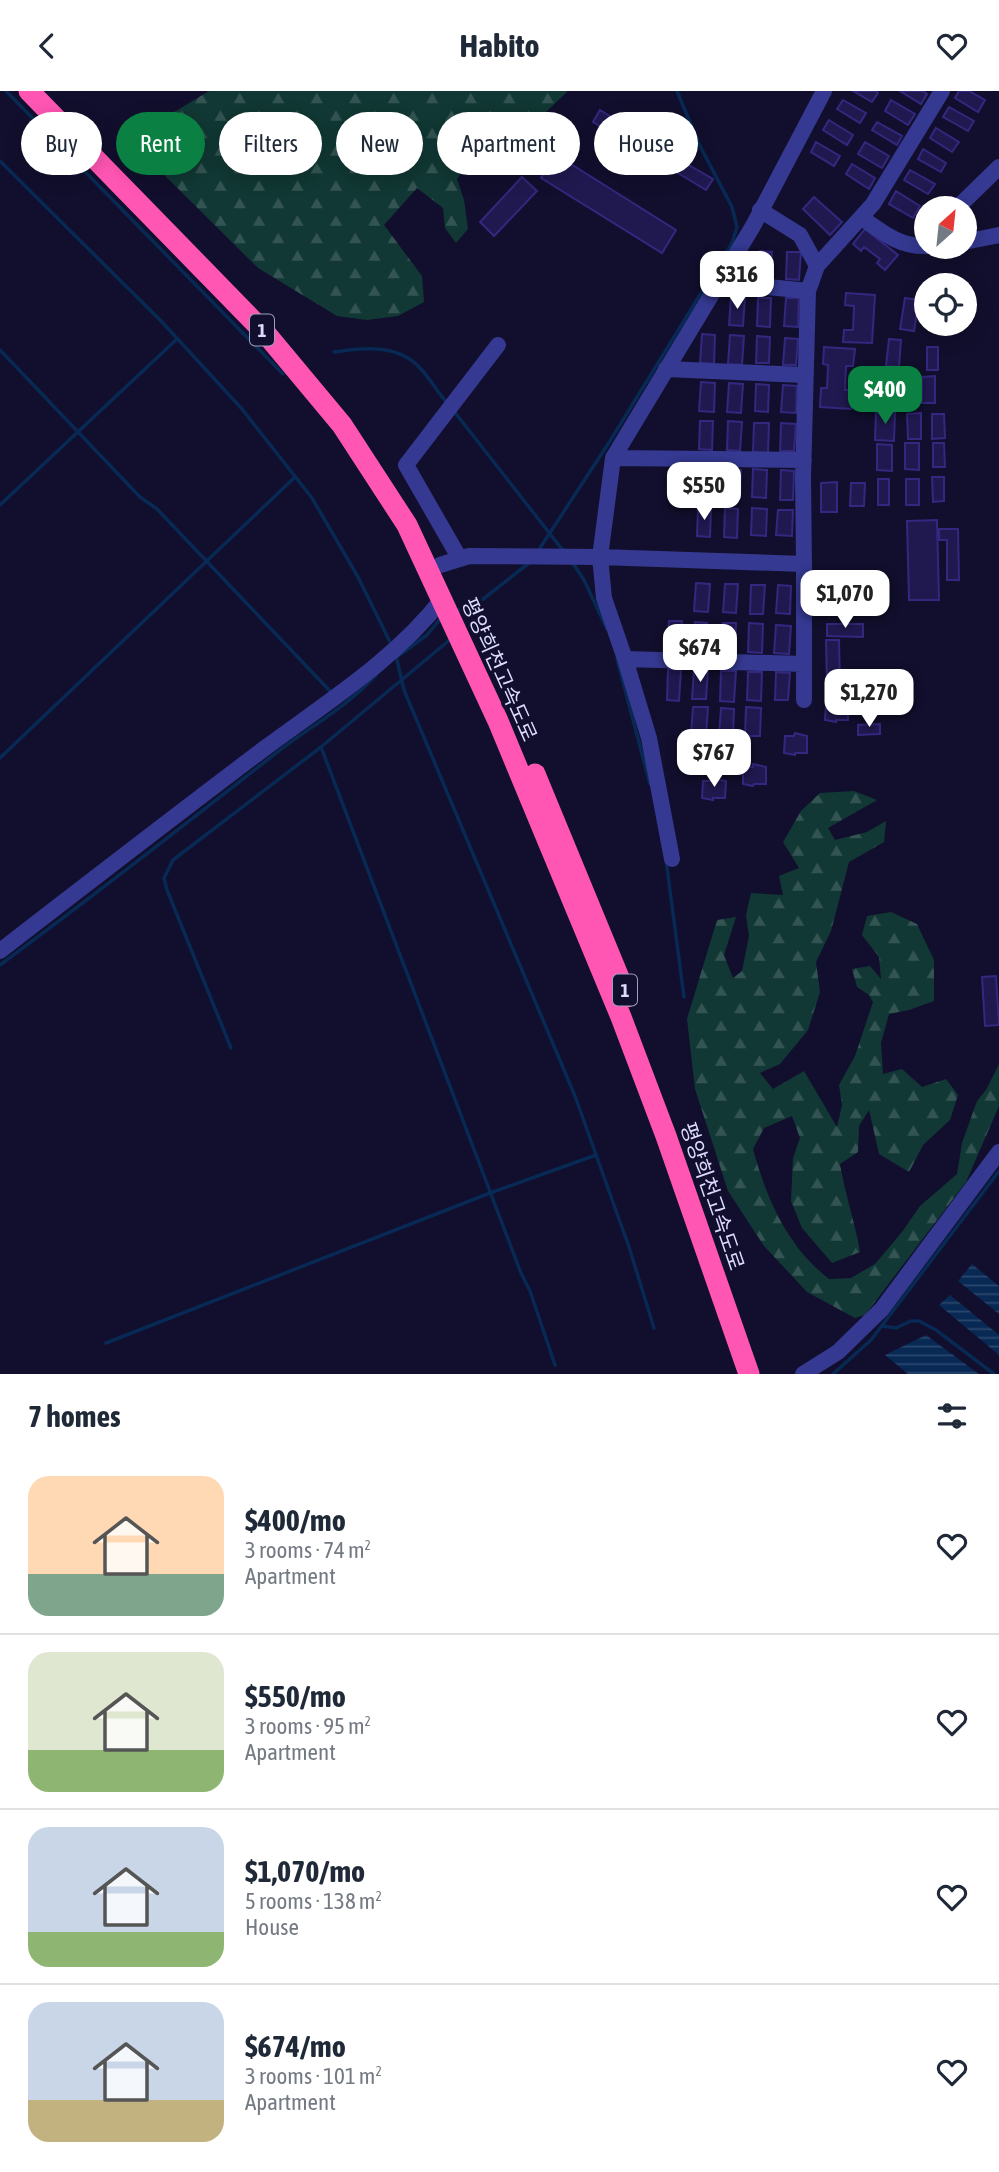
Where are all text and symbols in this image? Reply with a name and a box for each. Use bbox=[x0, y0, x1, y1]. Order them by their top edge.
icon: back bbox=[28, 27, 66, 65]
text: Habito bbox=[460, 27, 539, 64]
icon: heart bbox=[933, 27, 971, 65]
chip: Buy bbox=[21, 112, 102, 175]
chip: Rent bbox=[116, 112, 205, 175]
chip: Filters bbox=[219, 112, 322, 175]
chip: New bbox=[336, 112, 423, 175]
chip: Apartment bbox=[437, 112, 580, 175]
chip: House bbox=[594, 112, 698, 175]
north arrow bbox=[914, 196, 976, 259]
map controls bbox=[914, 196, 977, 336]
pin: $316 bbox=[696, 251, 778, 311]
text: $316 bbox=[716, 261, 758, 287]
button: locate bbox=[914, 273, 977, 336]
road number: 1 bbox=[250, 315, 274, 346]
pin: $400 bbox=[844, 367, 926, 426]
text: $400 bbox=[864, 376, 906, 402]
pin: $550 bbox=[663, 463, 745, 522]
text: $550 bbox=[683, 472, 725, 498]
pin: $1,070 bbox=[788, 571, 902, 630]
text: $1,070 bbox=[817, 580, 874, 606]
street label: 평양희천고속도로 bbox=[458, 594, 542, 744]
pin: $674 bbox=[659, 625, 741, 684]
text: $674 bbox=[679, 634, 721, 660]
pin: $1,270 bbox=[812, 669, 926, 729]
text: $1,270 bbox=[841, 679, 898, 705]
pin: $767 bbox=[673, 729, 755, 789]
text: $767 bbox=[693, 739, 735, 765]
road number: 1 bbox=[613, 975, 637, 1005]
street label: 평양희천고속도로 bbox=[676, 1119, 750, 1273]
icon: filters bbox=[933, 1397, 971, 1435]
text: 7 homes bbox=[28, 1399, 121, 1433]
text: $400/mo bbox=[245, 1503, 346, 1537]
icon: home bbox=[84, 1504, 168, 1588]
icon: heart bbox=[933, 1527, 971, 1565]
text: 3 rooms · 74 m² bbox=[245, 1537, 371, 1563]
text: Apartment bbox=[245, 1563, 336, 1589]
text: $550/mo bbox=[245, 1679, 346, 1713]
icon: home bbox=[84, 1680, 168, 1764]
icon: heart bbox=[933, 1703, 971, 1741]
text: 3 rooms · 95 m² bbox=[245, 1713, 371, 1739]
text: Apartment bbox=[245, 1739, 336, 1765]
text: $1,070/mo bbox=[245, 1854, 365, 1888]
icon: home bbox=[84, 1855, 168, 1939]
icon: heart bbox=[933, 1878, 971, 1916]
text: 5 rooms · 138 m² bbox=[245, 1888, 382, 1914]
text: House bbox=[245, 1914, 299, 1940]
text: $674/mo bbox=[245, 2029, 346, 2063]
icon: home bbox=[84, 2030, 168, 2114]
icon: heart bbox=[933, 2053, 971, 2091]
text: 3 rooms · 101 m² bbox=[245, 2063, 382, 2089]
text: Apartment bbox=[245, 2089, 336, 2115]

